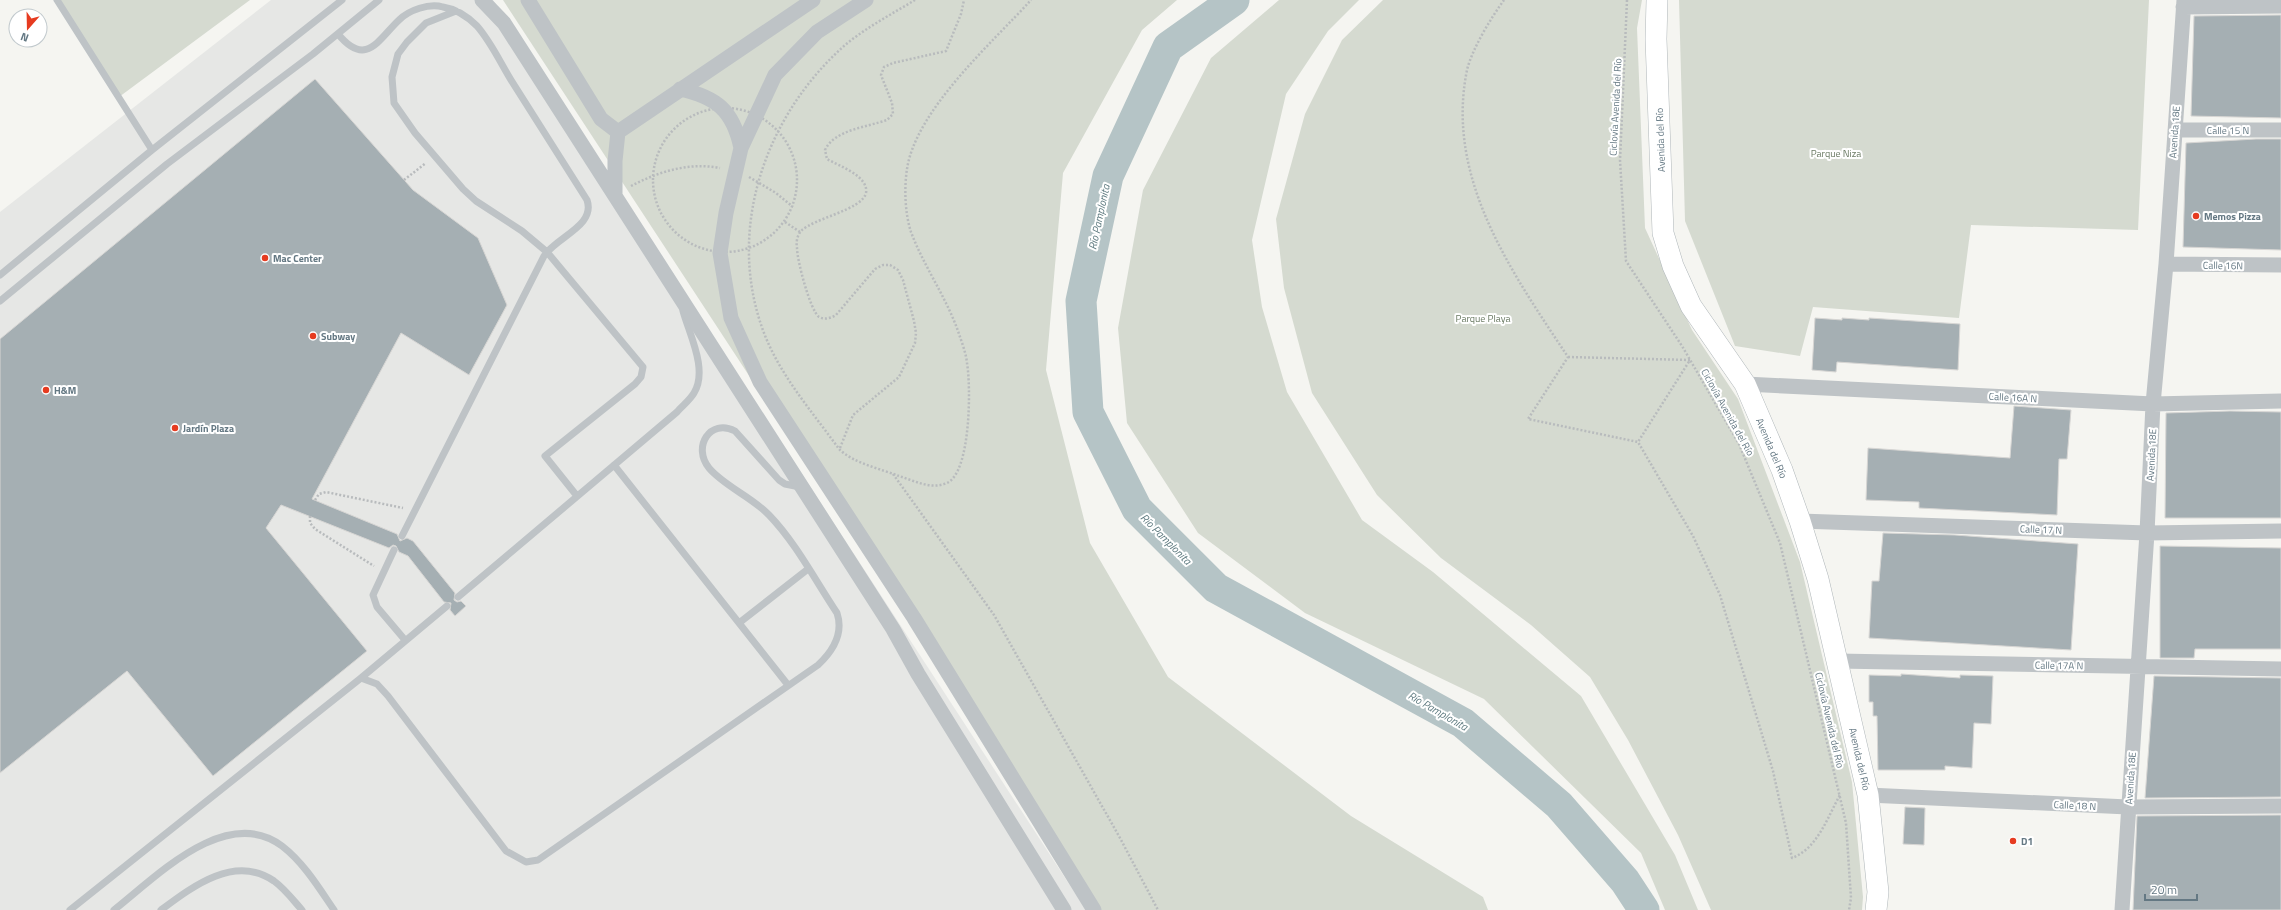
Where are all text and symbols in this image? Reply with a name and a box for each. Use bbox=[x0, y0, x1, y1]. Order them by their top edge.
north arrow bbox=[8, 8, 48, 48]
text: N bbox=[18, 29, 31, 46]
street label: Ciclovía Avenida del Río bbox=[1605, 58, 1626, 156]
street label: Avenida 18E bbox=[2165, 105, 2184, 159]
street label: Avenida del Río bbox=[1652, 108, 1669, 172]
street label: Calle 15 N bbox=[2207, 123, 2249, 138]
park label: Parque Niza bbox=[1811, 146, 1861, 161]
water label: Río Pamplonita bbox=[1084, 182, 1114, 251]
place label: Memos Pizza bbox=[2204, 209, 2261, 224]
marker: Memos Pizza bbox=[2191, 211, 2201, 221]
place label: Mac Center bbox=[273, 251, 322, 266]
marker: Mac Center bbox=[260, 253, 270, 263]
street label: Calle 16N bbox=[2203, 258, 2243, 273]
park label: Parque Playa bbox=[1456, 311, 1511, 326]
place label: Subway bbox=[321, 329, 355, 344]
marker: Subway bbox=[308, 331, 318, 341]
street label: Ciclovía Avenida del Río bbox=[1697, 366, 1758, 459]
place label: H&M bbox=[54, 383, 76, 398]
marker: H&M bbox=[41, 385, 51, 395]
street label: Calle 16A N bbox=[1988, 389, 2038, 406]
street label: Avenida del Río bbox=[1752, 416, 1791, 481]
place label: Jardín Plaza bbox=[183, 421, 234, 436]
marker: Jardín Plaza bbox=[170, 423, 180, 433]
street label: Avenida 18E bbox=[2143, 428, 2160, 482]
water label: Río Pamplonita bbox=[1137, 510, 1195, 568]
street label: Calle 17 N bbox=[2019, 521, 2062, 538]
street label: Calle 17A N bbox=[2035, 658, 2083, 673]
street label: Ciclovía Avenida del Río bbox=[1811, 671, 1848, 769]
water label: Río Pamplonita bbox=[1405, 687, 1471, 735]
street label: Avenida del Río bbox=[1845, 726, 1874, 792]
street label: Avenida 18E bbox=[2121, 751, 2140, 805]
street label: Calle 18 N bbox=[2053, 797, 2097, 814]
place label: D1 bbox=[2021, 834, 2033, 849]
marker: D1 bbox=[2008, 836, 2018, 846]
scale bar bbox=[2145, 876, 2197, 902]
text: 20 m bbox=[2151, 880, 2177, 899]

